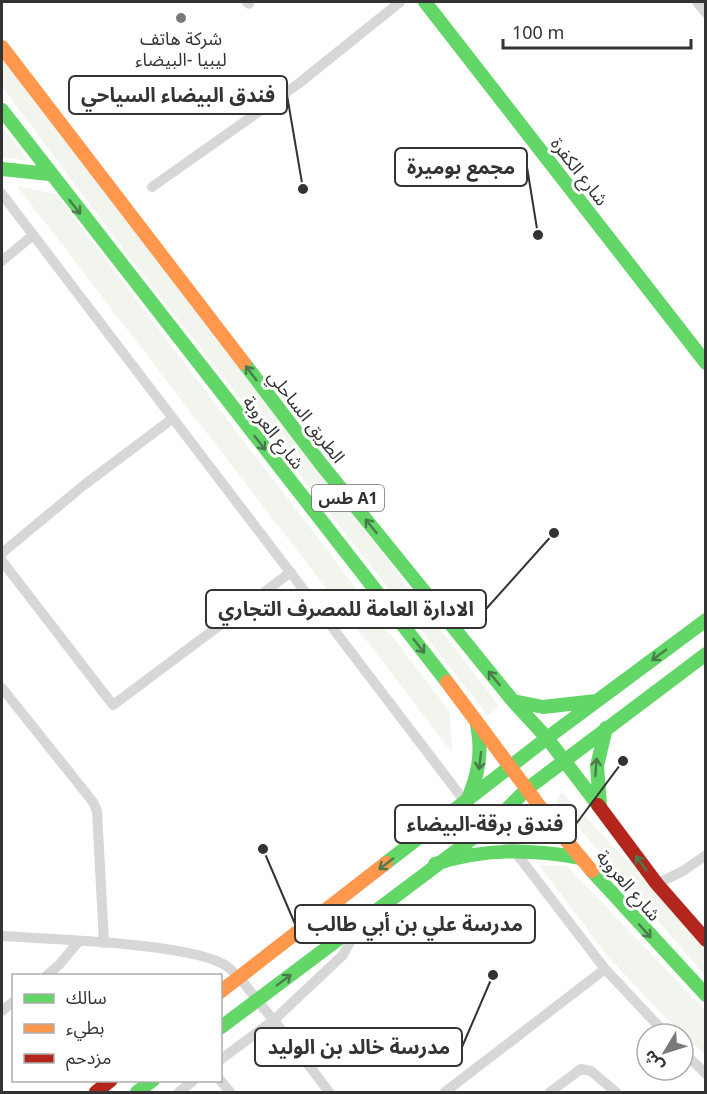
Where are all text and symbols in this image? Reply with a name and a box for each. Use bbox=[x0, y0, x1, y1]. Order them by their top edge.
marker: شركة هاتف ليبيا -البيضاء bbox=[174, 11, 188, 25]
scale bar bbox=[503, 12, 690, 50]
text: 100 m bbox=[512, 20, 564, 44]
place label: شركة هاتف ليبيا -البيضاء bbox=[135, 26, 227, 71]
callout: فندق البيضاء السياحي bbox=[69, 76, 287, 114]
text: فندق البيضاء السياحي bbox=[81, 81, 275, 112]
street label: شارع الكفرة bbox=[543, 132, 614, 212]
callout: مجمع بوميرة bbox=[395, 148, 527, 186]
text: مجمع بوميرة bbox=[407, 153, 515, 182]
one-way arrow bbox=[69, 199, 82, 215]
one-way arrow bbox=[245, 365, 257, 381]
street label: الطريق الساحلي bbox=[261, 365, 351, 469]
street label: شارع العروبة bbox=[235, 390, 310, 475]
one-way arrow bbox=[254, 435, 267, 451]
road number: طس A1 bbox=[312, 485, 384, 511]
one-way arrow bbox=[365, 518, 378, 534]
callout: الادارة العامة للمصرف التجاري bbox=[206, 590, 486, 628]
text: الادارة العامة للمصرف التجاري bbox=[218, 595, 474, 626]
one-way arrow bbox=[413, 638, 426, 654]
one-way arrow bbox=[651, 648, 667, 661]
one-way arrow bbox=[488, 670, 501, 686]
one-way arrow bbox=[474, 751, 485, 771]
one-way arrow bbox=[591, 757, 602, 777]
callout: فندق برقة-البيضاء bbox=[395, 805, 576, 843]
text: فندق برقة-البيضاء bbox=[407, 810, 563, 837]
street label: شارع العروبة bbox=[589, 844, 667, 928]
one-way arrow bbox=[635, 856, 647, 872]
one-way arrow bbox=[378, 858, 394, 871]
callout: مدرسة علي بن أبي طالب bbox=[295, 905, 535, 943]
text: مدرسة علي بن أبي طالب bbox=[307, 910, 523, 941]
one-way arrow bbox=[637, 923, 652, 938]
one-way arrow bbox=[275, 973, 291, 986]
legend bbox=[12, 974, 222, 1082]
text: سالك bbox=[66, 985, 107, 1009]
text: بطيء bbox=[66, 1015, 104, 1041]
north arrow bbox=[635, 1022, 695, 1082]
callout: مدرسة خالد بن الوليد bbox=[255, 1028, 462, 1066]
text: مدرسة خالد بن الوليد bbox=[268, 1033, 450, 1060]
text: مزدحم bbox=[66, 1045, 111, 1071]
text: ش bbox=[638, 1046, 669, 1077]

